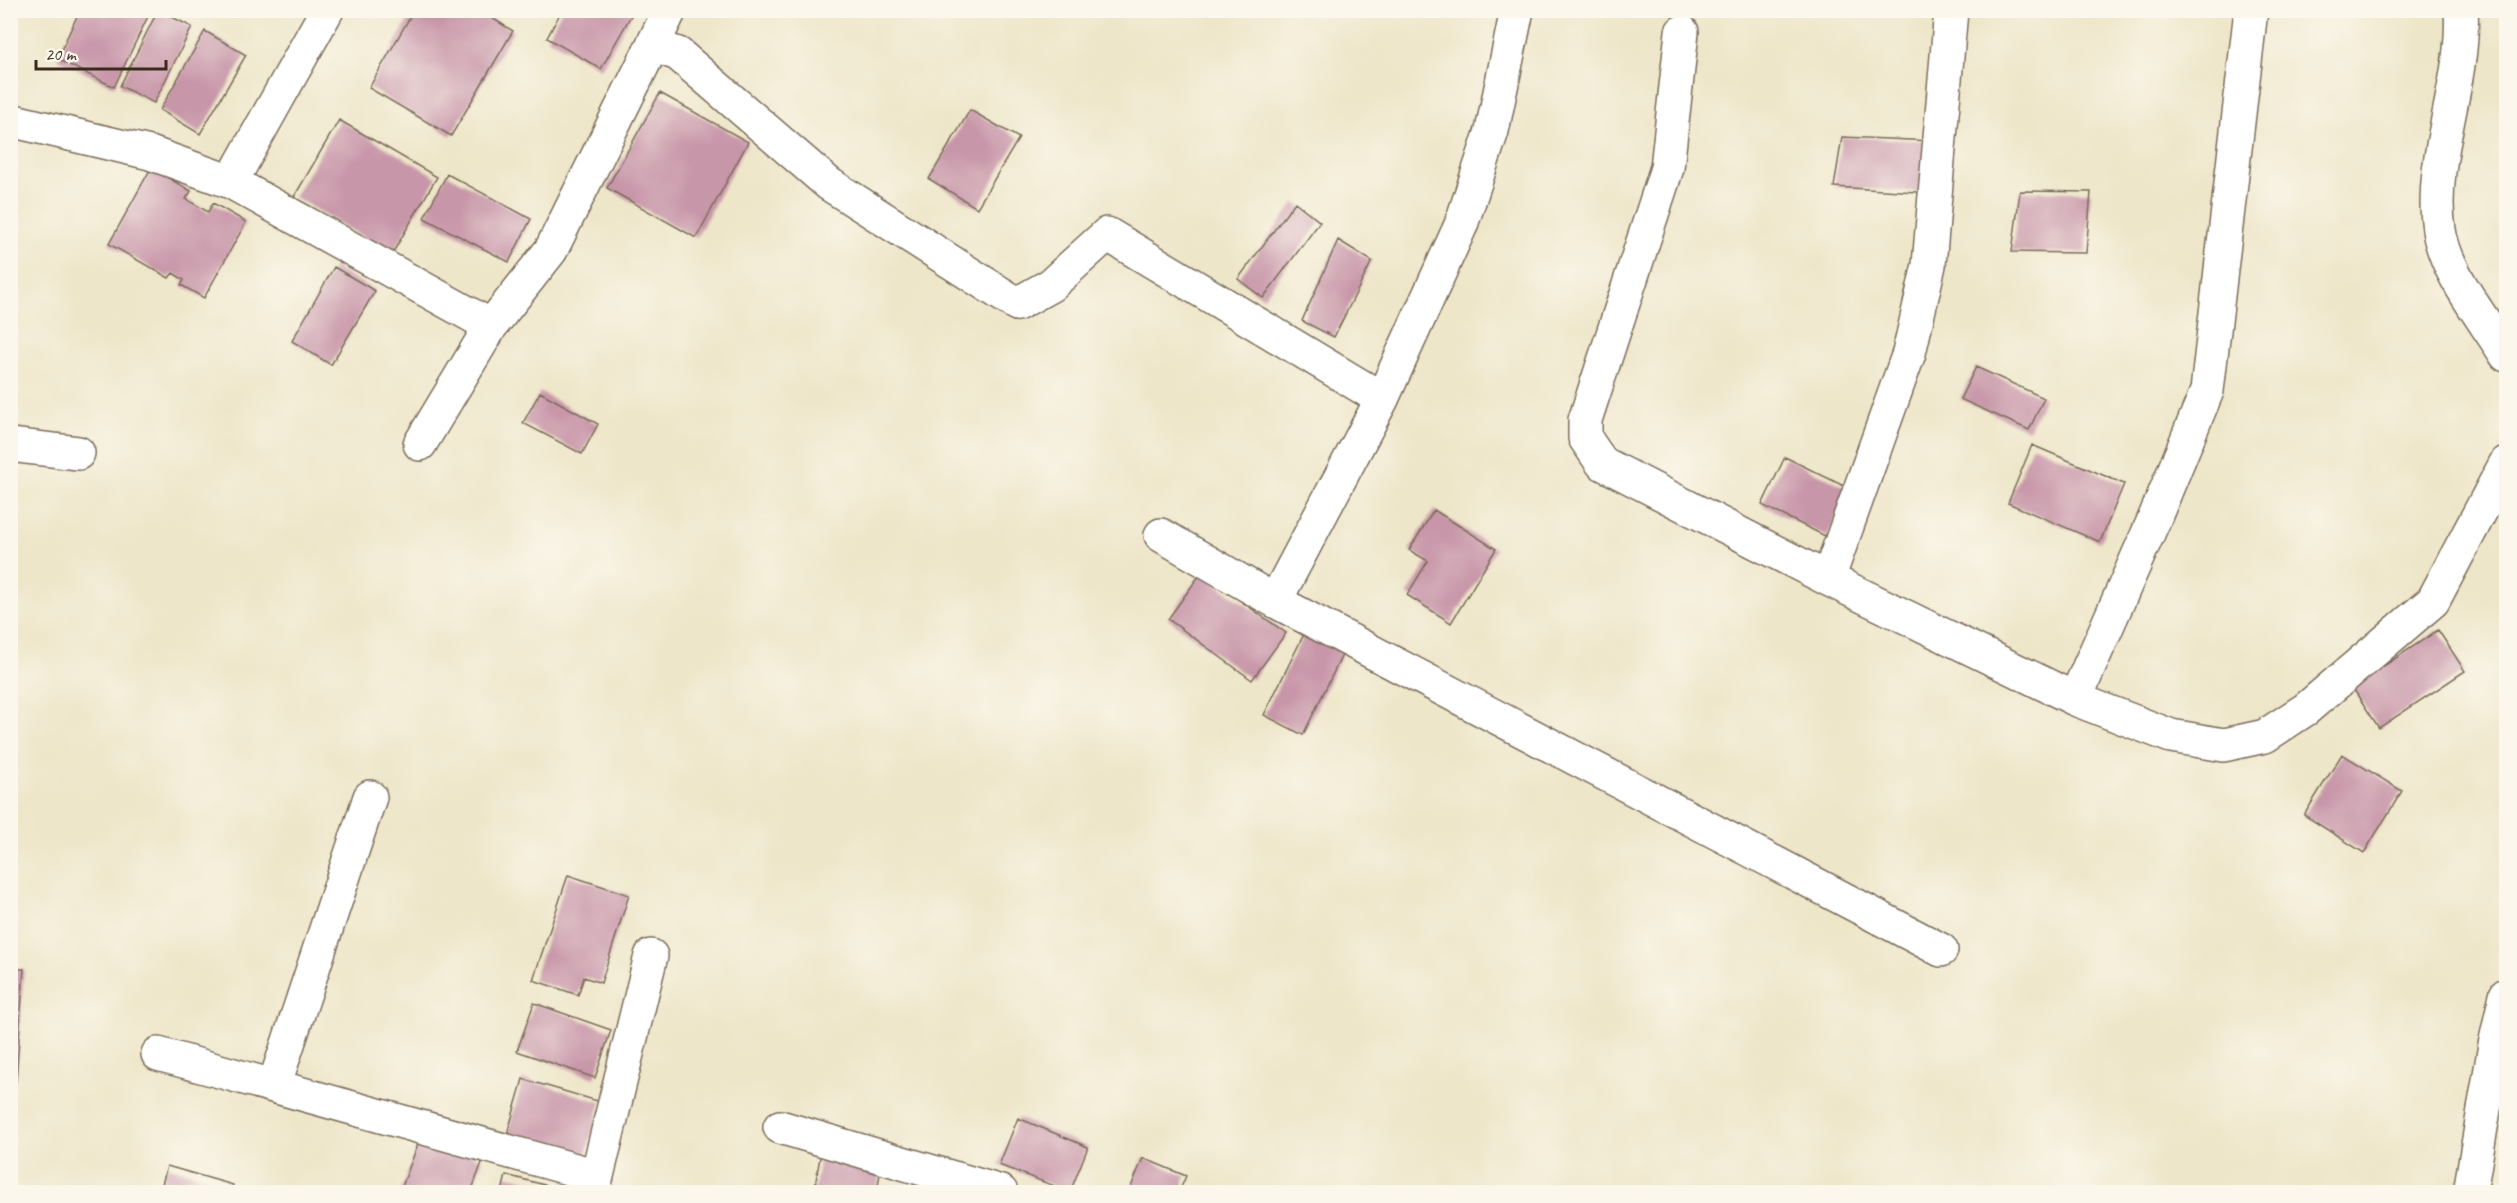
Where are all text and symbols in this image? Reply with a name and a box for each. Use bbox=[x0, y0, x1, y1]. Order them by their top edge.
scale bar bbox=[36, 33, 166, 71]
text: 20 m bbox=[45, 43, 78, 65]

